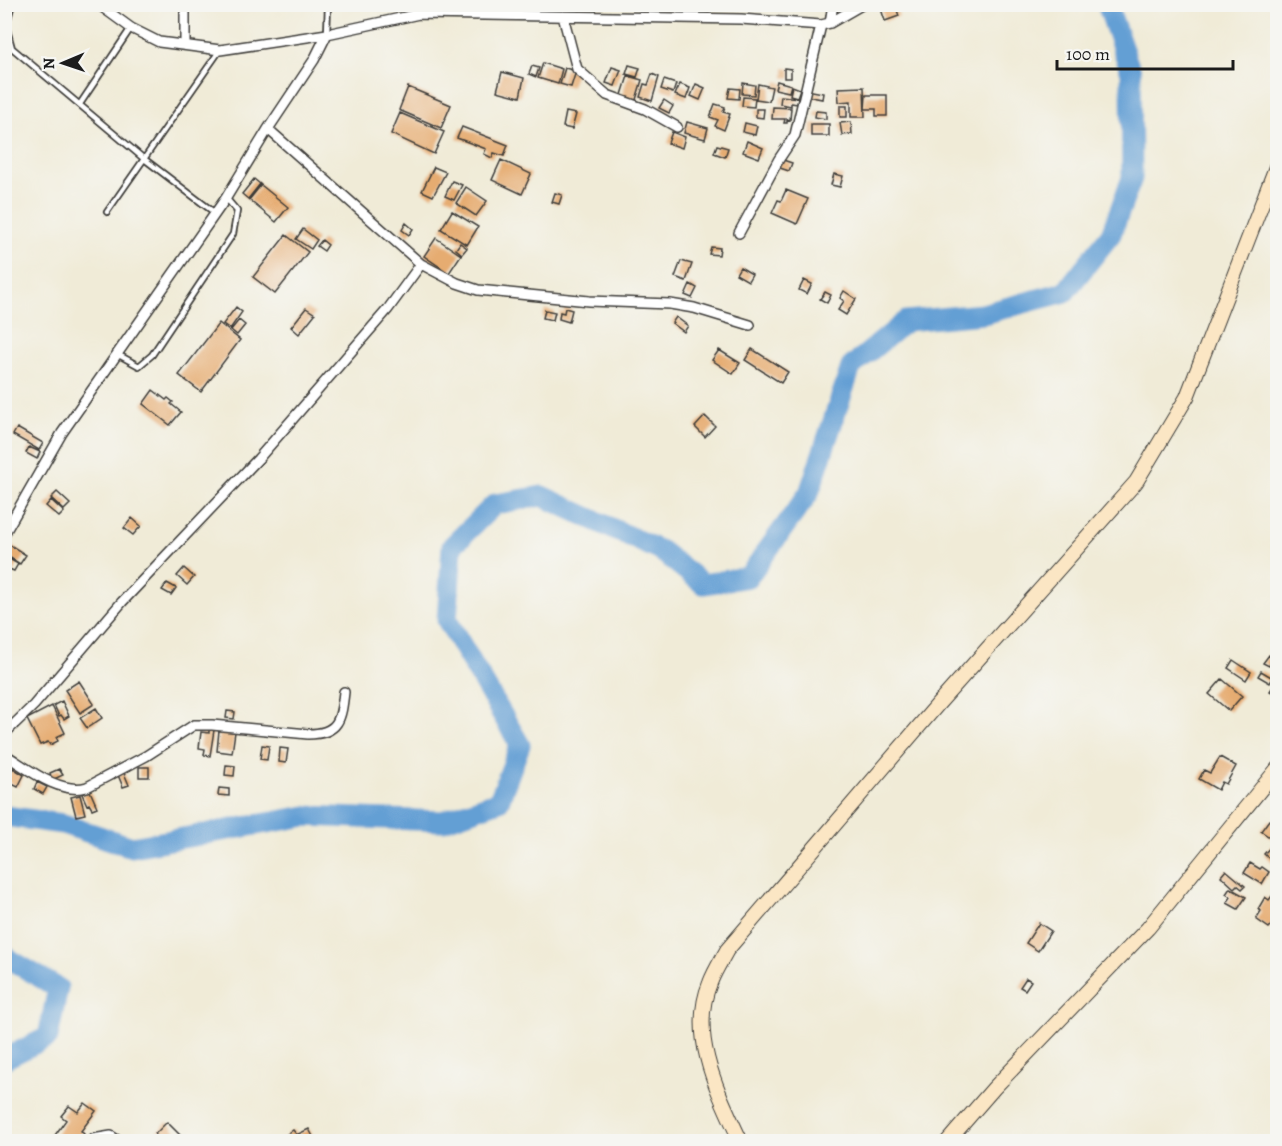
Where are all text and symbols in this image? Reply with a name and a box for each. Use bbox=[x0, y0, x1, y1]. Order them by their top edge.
north arrow bbox=[33, 33, 93, 93]
scale bar bbox=[1057, 33, 1232, 71]
text: 100 m bbox=[1066, 42, 1110, 66]
text: N bbox=[38, 57, 60, 70]

